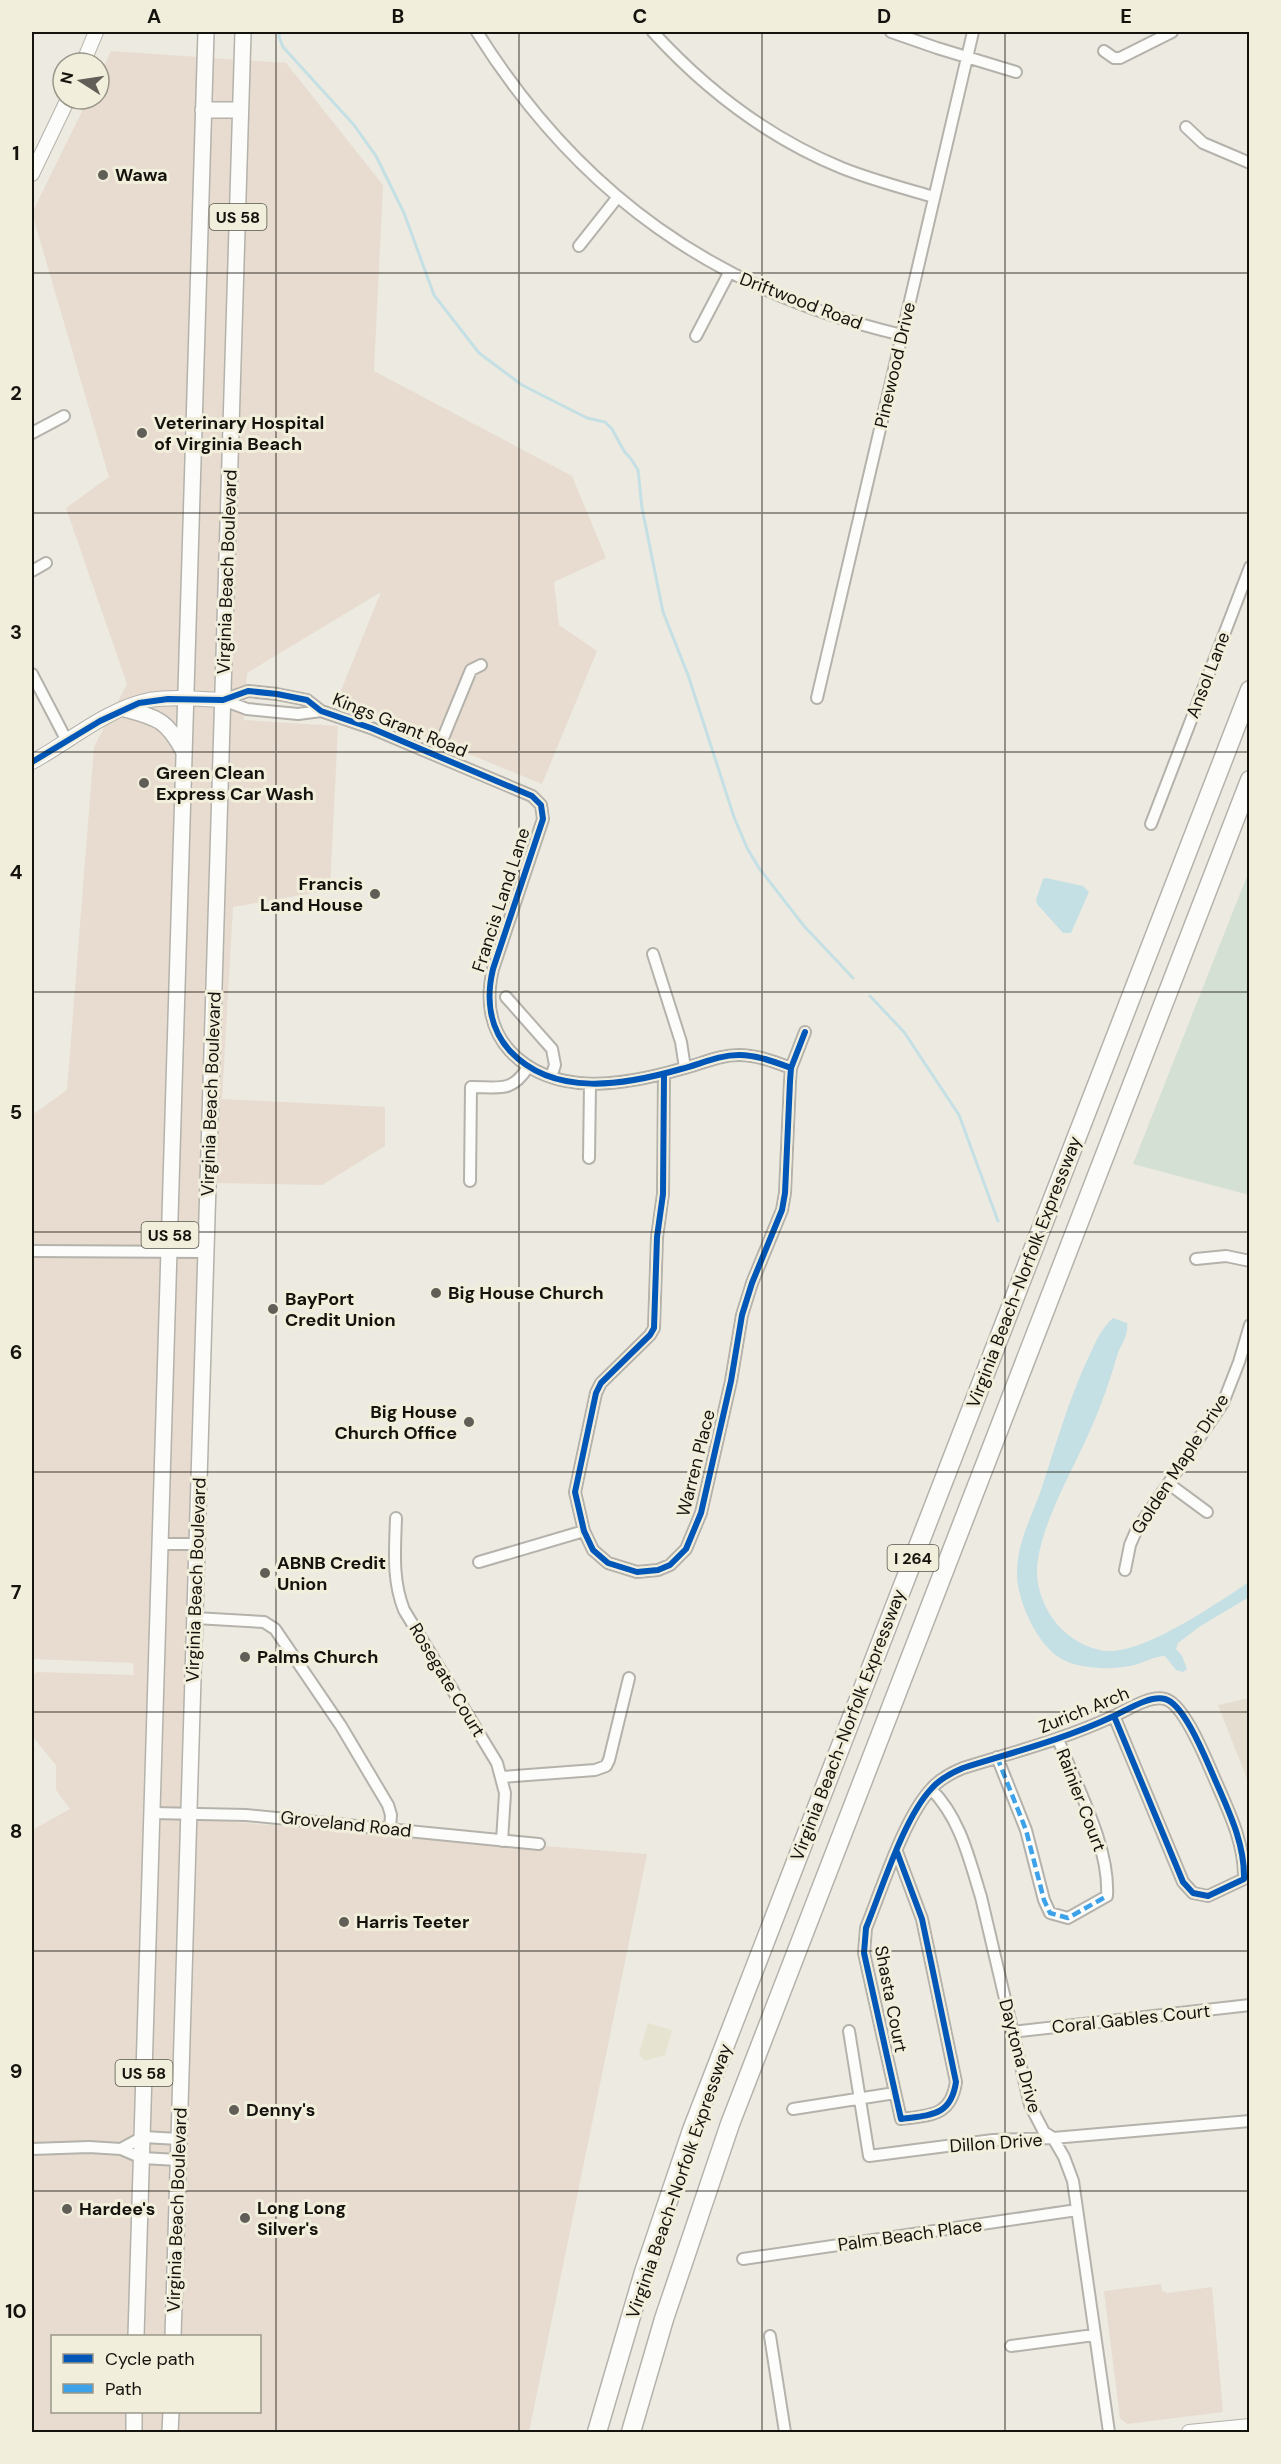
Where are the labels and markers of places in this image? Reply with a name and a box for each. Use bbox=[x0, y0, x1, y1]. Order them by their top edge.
place label: Wawa bbox=[115, 163, 168, 187]
marker: Wawa bbox=[96, 168, 110, 182]
place label: Veterinary Hospital of Virginia Beach bbox=[154, 411, 324, 456]
marker: Veterinary Hospital of Virginia Beach bbox=[135, 426, 149, 440]
place label: Green Clean Express Car Wash bbox=[156, 761, 314, 806]
marker: Green Clean Express Car Wash bbox=[137, 776, 151, 790]
place label: Francis Land House bbox=[260, 872, 363, 917]
marker: Francis Land House bbox=[368, 887, 382, 901]
place label: Big House Church bbox=[448, 1281, 604, 1305]
marker: Big House Church bbox=[429, 1286, 443, 1300]
place label: BayPort Credit Union bbox=[285, 1287, 396, 1332]
marker: BayPort Credit Union bbox=[266, 1302, 280, 1316]
place label: Big House Church Office bbox=[334, 1400, 457, 1445]
marker: Big House Church Office bbox=[462, 1415, 476, 1429]
place label: ABNB Credit Union bbox=[277, 1551, 386, 1596]
marker: ABNB Credit Union bbox=[258, 1566, 272, 1580]
place label: Palms Church bbox=[257, 1645, 378, 1669]
marker: Palms Church bbox=[238, 1650, 252, 1664]
place label: Harris Teeter bbox=[356, 1910, 469, 1934]
marker: Harris Teeter bbox=[337, 1915, 351, 1929]
place label: Denny's bbox=[246, 2098, 315, 2122]
marker: Denny's bbox=[227, 2103, 241, 2117]
place label: Long Long Silver's bbox=[257, 2196, 346, 2241]
place label: Hardee's bbox=[79, 2197, 155, 2221]
marker: Hardee's bbox=[60, 2202, 74, 2216]
marker: Long Long Silver's bbox=[238, 2211, 252, 2225]

